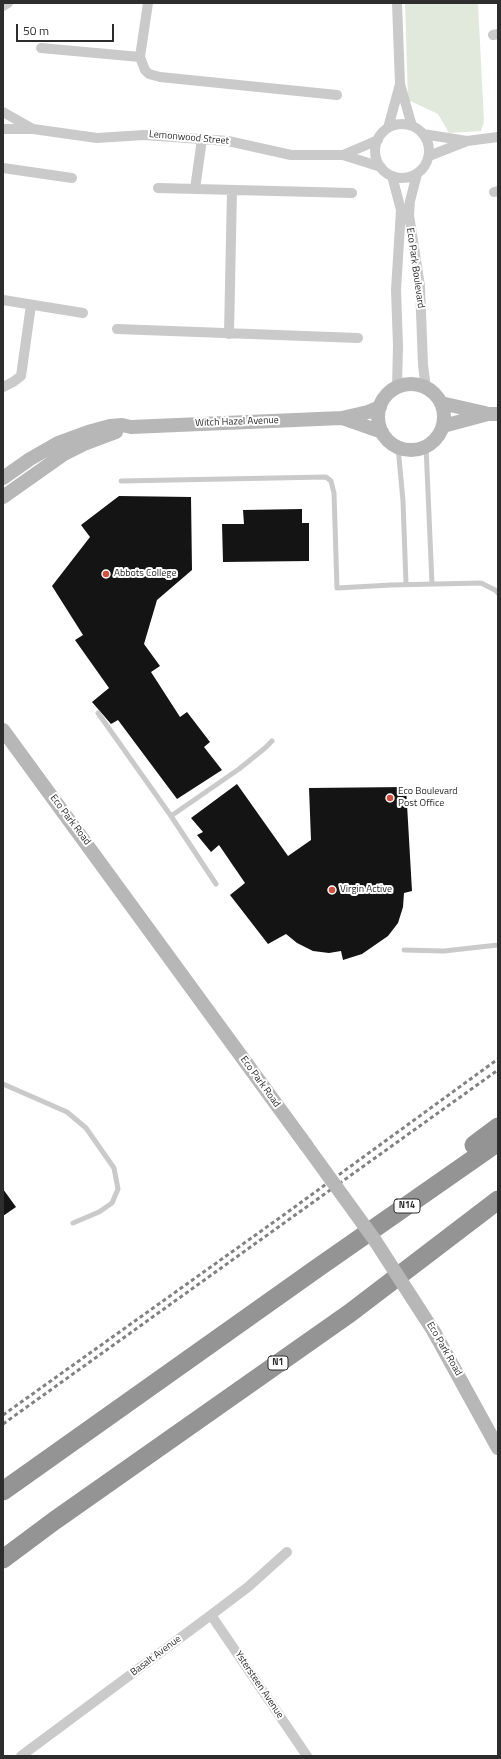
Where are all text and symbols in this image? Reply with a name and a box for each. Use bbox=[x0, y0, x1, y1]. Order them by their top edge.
scale bar bbox=[18, 16, 116, 42]
text: 50 m bbox=[23, 21, 49, 40]
street label: Lemonwood Street bbox=[149, 129, 229, 147]
street label: Eco Park Boulevard bbox=[403, 227, 427, 309]
street label: Witch Hazel Avenue bbox=[195, 415, 279, 429]
place label: Abbots College bbox=[114, 568, 177, 580]
marker: Abbots College bbox=[101, 569, 111, 579]
place label: Eco Boulevard Post Office bbox=[398, 786, 458, 810]
street label: Eco Park Road bbox=[47, 792, 93, 848]
marker: Eco Boulevard Post Office bbox=[385, 793, 395, 803]
place label: Virgin Active bbox=[340, 884, 392, 896]
marker: Virgin Active bbox=[327, 885, 337, 895]
street label: Eco Park Road bbox=[237, 1054, 283, 1110]
road number: N14 bbox=[394, 1199, 420, 1213]
street label: Eco Park Road bbox=[424, 1320, 464, 1378]
road number: N1 bbox=[268, 1356, 288, 1370]
street label: Basalt Avenue bbox=[128, 1633, 184, 1679]
street label: Ystersteen Avenue bbox=[232, 1649, 286, 1721]

